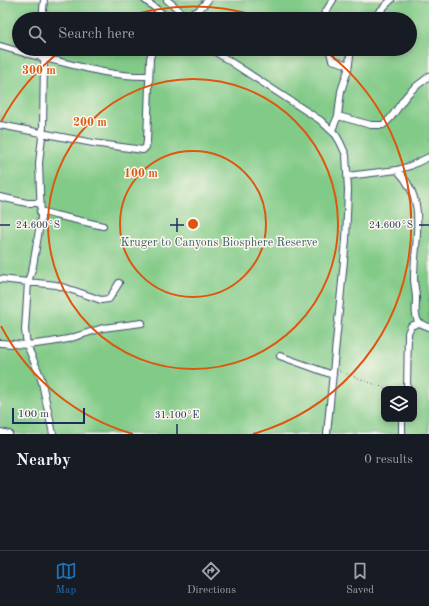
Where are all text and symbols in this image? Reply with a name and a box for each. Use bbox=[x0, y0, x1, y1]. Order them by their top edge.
search box bbox=[12, 12, 417, 56]
icon: search bbox=[26, 23, 48, 45]
text: Search here bbox=[58, 27, 135, 42]
text: 300 m bbox=[22, 65, 56, 77]
text: 200 m bbox=[73, 117, 107, 129]
text: 100 m bbox=[124, 168, 158, 180]
centre of rings bbox=[186, 217, 200, 231]
text: 24.600°S bbox=[16, 220, 60, 230]
text: 24.600°S bbox=[369, 220, 413, 230]
park label: Kruger to Canyons Biosphere Reserve bbox=[120, 237, 318, 249]
map controls bbox=[381, 386, 417, 422]
button: layers bbox=[381, 386, 417, 422]
scale bar bbox=[12, 406, 85, 425]
text: 100 m bbox=[18, 409, 49, 420]
text: 31.100°E bbox=[155, 410, 199, 420]
text: Nearby bbox=[16, 452, 71, 469]
text: 0 results bbox=[364, 453, 413, 466]
tab: Map bbox=[55, 560, 77, 598]
tab: Directions bbox=[187, 560, 236, 598]
tab: Saved bbox=[346, 560, 374, 598]

